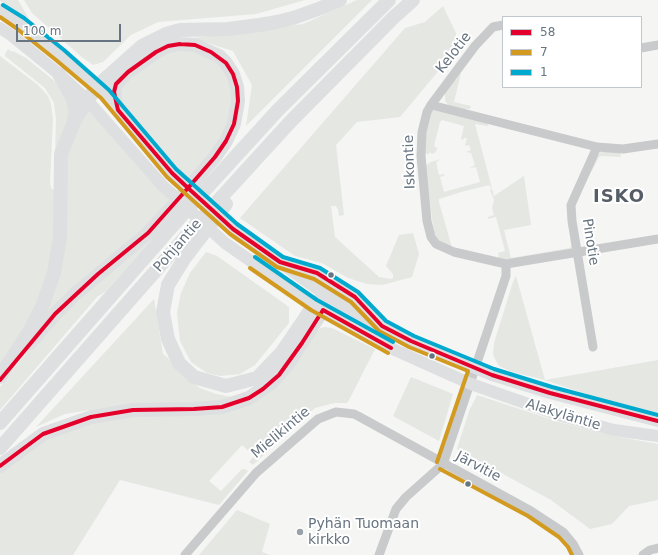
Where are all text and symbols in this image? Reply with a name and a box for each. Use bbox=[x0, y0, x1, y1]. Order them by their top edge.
scale bar bbox=[18, 16, 123, 42]
legend bbox=[502, 16, 642, 88]
text: 100 m bbox=[23, 24, 61, 38]
text: 58 bbox=[540, 25, 555, 39]
street label: Kelotie bbox=[433, 29, 475, 77]
text: 7 bbox=[540, 45, 548, 59]
text: 1 bbox=[540, 65, 548, 79]
street label: Iskontie bbox=[401, 134, 419, 190]
district label: ISKO bbox=[593, 186, 645, 208]
street label: Pohjantie bbox=[150, 216, 206, 276]
street label: Pinotie bbox=[578, 217, 602, 267]
unlabelled marker bbox=[326, 270, 336, 280]
unlabelled marker bbox=[427, 351, 437, 361]
street label: Alakyläntie bbox=[524, 396, 602, 434]
street label: Mielikintie bbox=[248, 404, 314, 462]
street label: Järvitie bbox=[453, 448, 503, 486]
unlabelled marker bbox=[463, 479, 473, 489]
place label: Pyhän Tuomaan kirkko bbox=[308, 516, 419, 548]
marker: Pyhän Tuomaan kirkko bbox=[295, 527, 305, 537]

